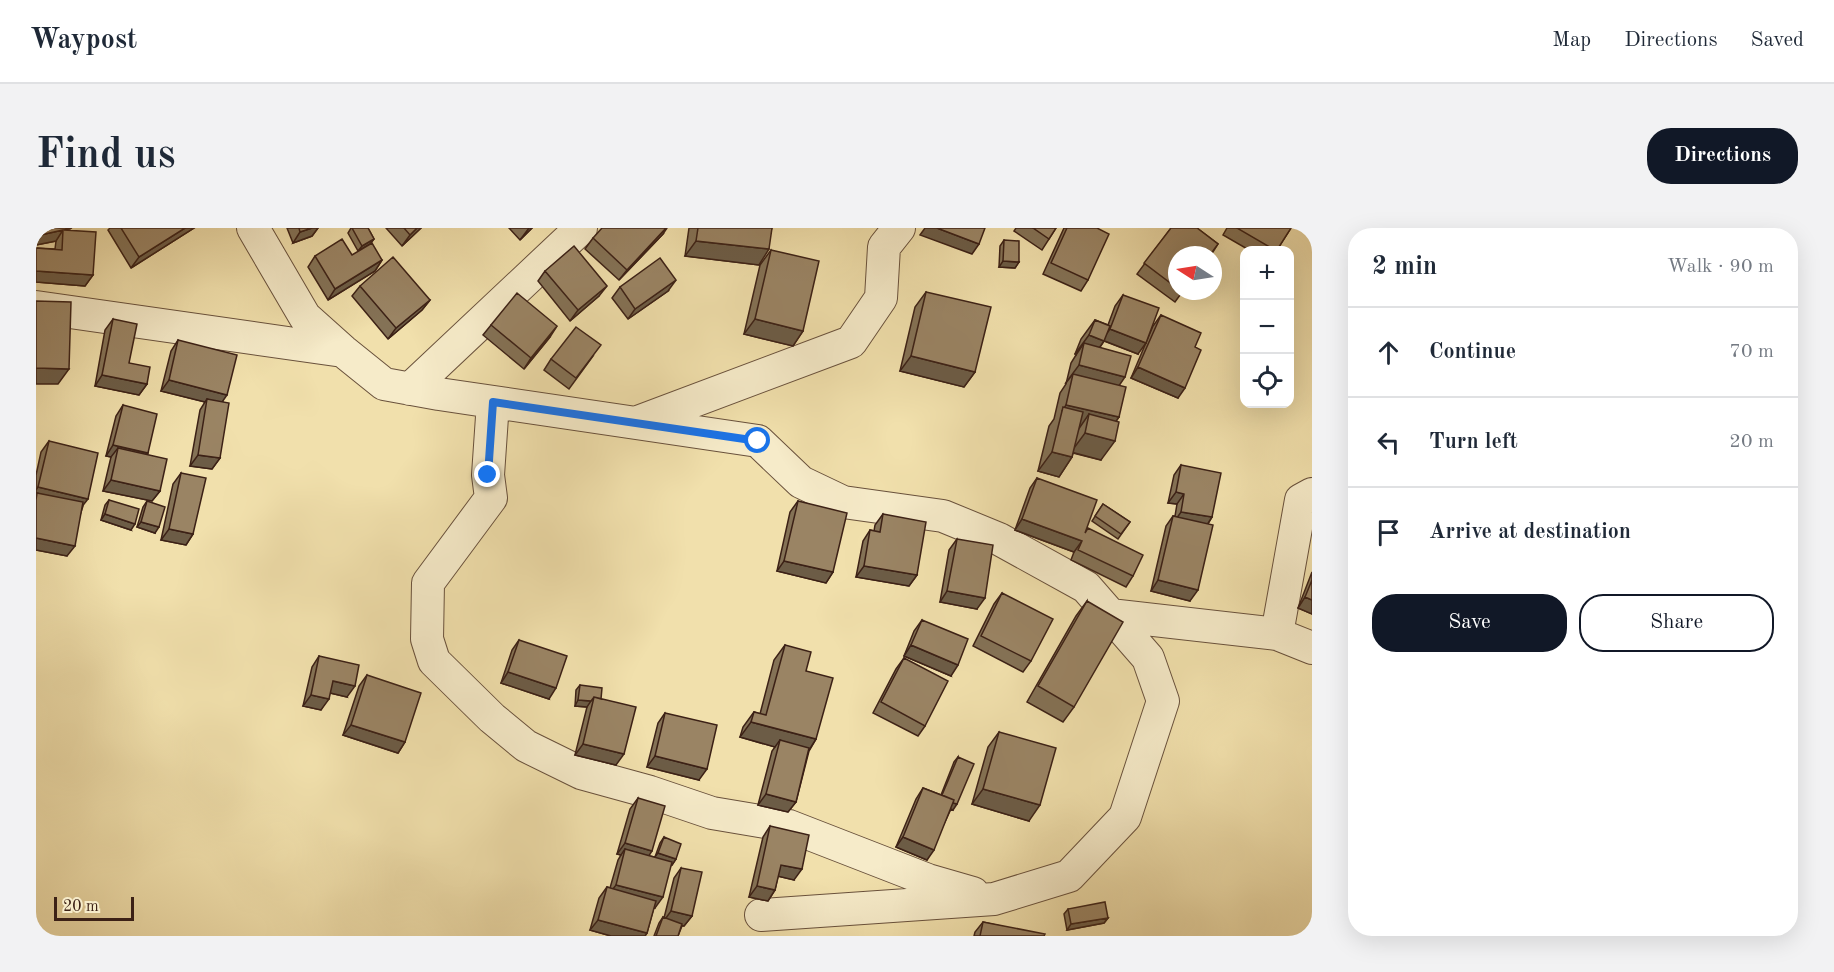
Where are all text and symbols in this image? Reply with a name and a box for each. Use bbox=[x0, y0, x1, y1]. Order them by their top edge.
text: Waypost bbox=[30, 27, 137, 55]
text: Map bbox=[1552, 30, 1591, 51]
text: Directions bbox=[1624, 30, 1718, 51]
text: Saved bbox=[1751, 30, 1804, 51]
button: Directions bbox=[1647, 128, 1798, 184]
text: Find us bbox=[36, 135, 175, 177]
north arrow bbox=[1168, 246, 1222, 300]
map controls bbox=[1240, 246, 1294, 408]
button: + bbox=[1240, 246, 1294, 300]
text: 2 min bbox=[1372, 254, 1437, 280]
text: Walk · 90 m bbox=[1667, 257, 1774, 277]
button: − bbox=[1240, 300, 1294, 354]
icon: ahead bbox=[1372, 336, 1405, 369]
text: Continue bbox=[1429, 341, 1516, 363]
text: 70 m bbox=[1729, 342, 1774, 362]
button: locate bbox=[1240, 354, 1294, 408]
icon: left bbox=[1372, 426, 1405, 459]
route start bbox=[744, 427, 770, 453]
text: Turn left bbox=[1429, 431, 1518, 453]
text: 20 m bbox=[1729, 432, 1774, 452]
route end bbox=[474, 461, 500, 487]
icon: arrive bbox=[1372, 516, 1405, 549]
text: Arrive at destination bbox=[1429, 521, 1631, 543]
button: Save bbox=[1372, 594, 1567, 652]
button: Share bbox=[1579, 594, 1774, 652]
scale bar bbox=[54, 894, 134, 922]
text: 20 m bbox=[63, 899, 99, 915]

